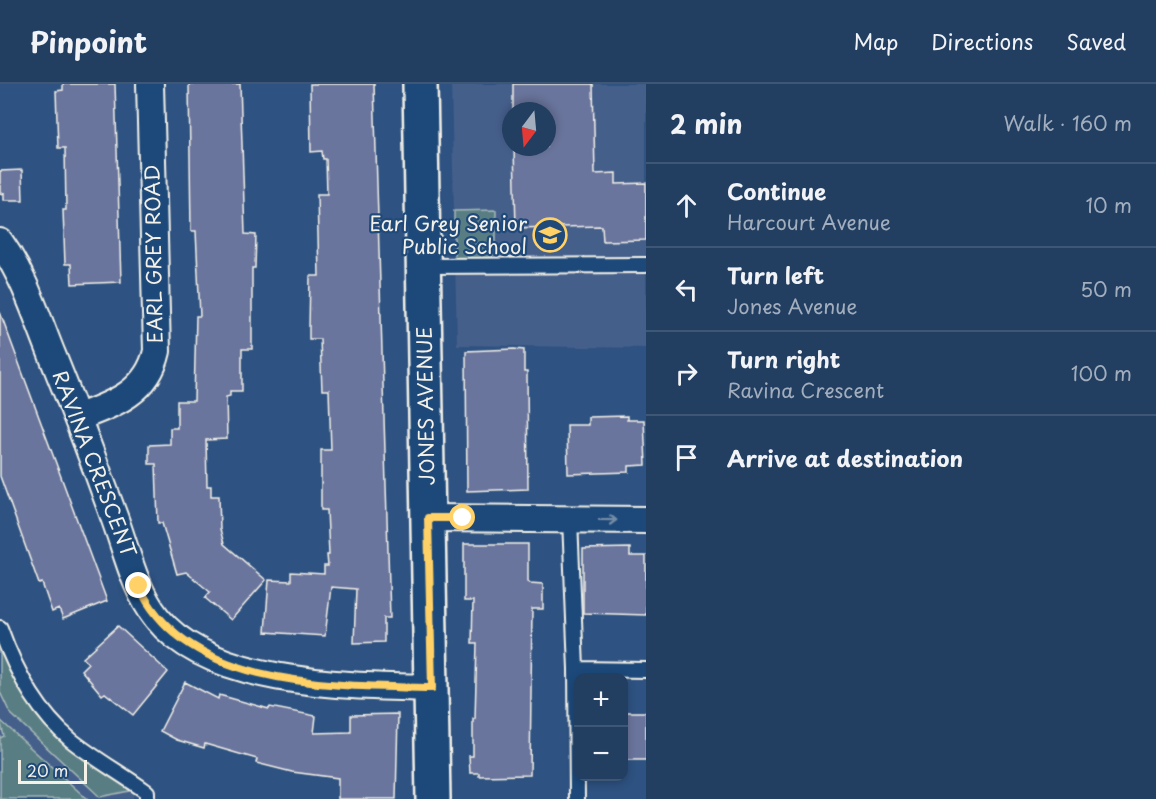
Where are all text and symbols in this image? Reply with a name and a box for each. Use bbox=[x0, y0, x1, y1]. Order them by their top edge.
text: Pinpoint bbox=[30, 20, 147, 63]
text: Map bbox=[853, 25, 898, 57]
text: Directions bbox=[931, 25, 1033, 57]
text: Saved bbox=[1066, 25, 1126, 57]
north arrow bbox=[502, 102, 556, 156]
text: 2 min bbox=[670, 104, 743, 143]
text: Walk · 160 m bbox=[1004, 108, 1132, 138]
street label: EARL GREY ROAD bbox=[136, 164, 170, 344]
text: Continue bbox=[727, 174, 826, 207]
icon: ahead bbox=[670, 189, 703, 222]
text: 10 m bbox=[1085, 190, 1132, 220]
text: Harcourt Avenue bbox=[727, 207, 891, 237]
place label: Earl Grey Senior Public School bbox=[370, 208, 528, 261]
school or university icon: Earl Grey Senior Public School bbox=[532, 217, 568, 253]
text: Turn left bbox=[727, 258, 824, 291]
icon: left bbox=[670, 273, 703, 306]
text: 50 m bbox=[1080, 274, 1132, 304]
text: Jones Avenue bbox=[727, 291, 857, 321]
street label: JONES AVENUE bbox=[409, 326, 441, 486]
text: Turn right bbox=[727, 342, 840, 375]
icon: right bbox=[670, 357, 703, 390]
text: 100 m bbox=[1071, 358, 1132, 388]
street label: RAVINA CRESCENT bbox=[45, 366, 145, 562]
text: Ravina Crescent bbox=[727, 375, 884, 405]
icon: arrive bbox=[670, 441, 703, 474]
text: Arrive at destination bbox=[727, 441, 963, 474]
route start bbox=[449, 504, 475, 530]
one-way arrow bbox=[598, 514, 618, 526]
route end bbox=[125, 572, 151, 598]
map controls bbox=[574, 673, 628, 781]
button: + bbox=[574, 673, 628, 727]
button: − bbox=[574, 727, 628, 781]
scale bar bbox=[18, 757, 87, 784]
text: 20 m bbox=[27, 758, 68, 782]

